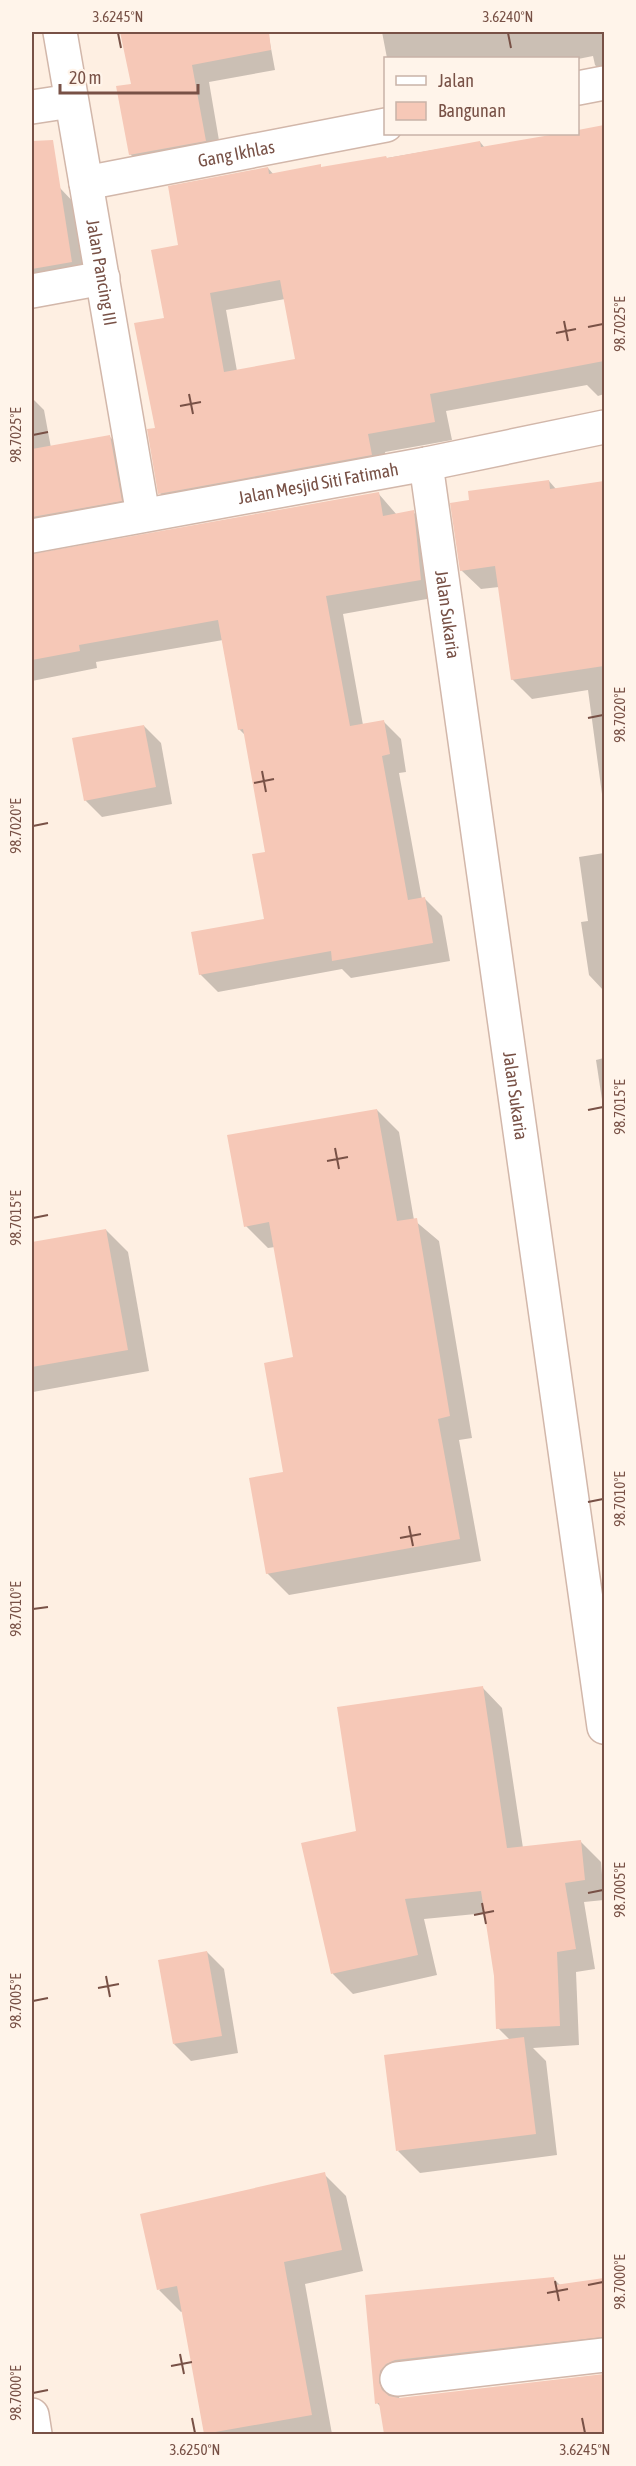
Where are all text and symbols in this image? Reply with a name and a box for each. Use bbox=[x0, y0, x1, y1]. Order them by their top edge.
text: 3.6245°N bbox=[93, 8, 143, 25]
text: 3.6240°N bbox=[483, 8, 533, 25]
scale bar bbox=[60, 57, 198, 95]
legend bbox=[384, 57, 579, 135]
text: 20 m bbox=[69, 67, 101, 88]
text: Jalan bbox=[438, 70, 474, 91]
text: Bangunan bbox=[438, 100, 506, 121]
street label: Gang Ikhlas bbox=[196, 136, 276, 171]
street label: Jalan Pancing III bbox=[82, 218, 121, 327]
text: 98.7025°E bbox=[611, 296, 628, 352]
text: 98.7025°E bbox=[7, 407, 24, 463]
street label: Jalan Mesjid Siti Fatimah bbox=[236, 458, 400, 508]
street label: Jalan Sukaria bbox=[431, 569, 464, 660]
text: 98.7020°E bbox=[611, 687, 628, 743]
text: 98.7020°E bbox=[7, 798, 24, 854]
street label: Jalan Sukaria bbox=[499, 1050, 532, 1141]
text: 98.7015°E bbox=[611, 1079, 628, 1135]
text: 98.7015°E bbox=[7, 1190, 24, 1246]
text: 98.7010°E bbox=[611, 1471, 628, 1527]
text: 98.7010°E bbox=[7, 1581, 24, 1637]
text: 98.7005°E bbox=[611, 1862, 628, 1918]
text: 98.7005°E bbox=[7, 1973, 24, 2029]
text: 98.7000°E bbox=[611, 2254, 628, 2310]
text: 98.7000°E bbox=[7, 2365, 24, 2421]
text: 3.6250°N bbox=[170, 2441, 220, 2458]
text: 3.6245°N bbox=[560, 2441, 610, 2458]

